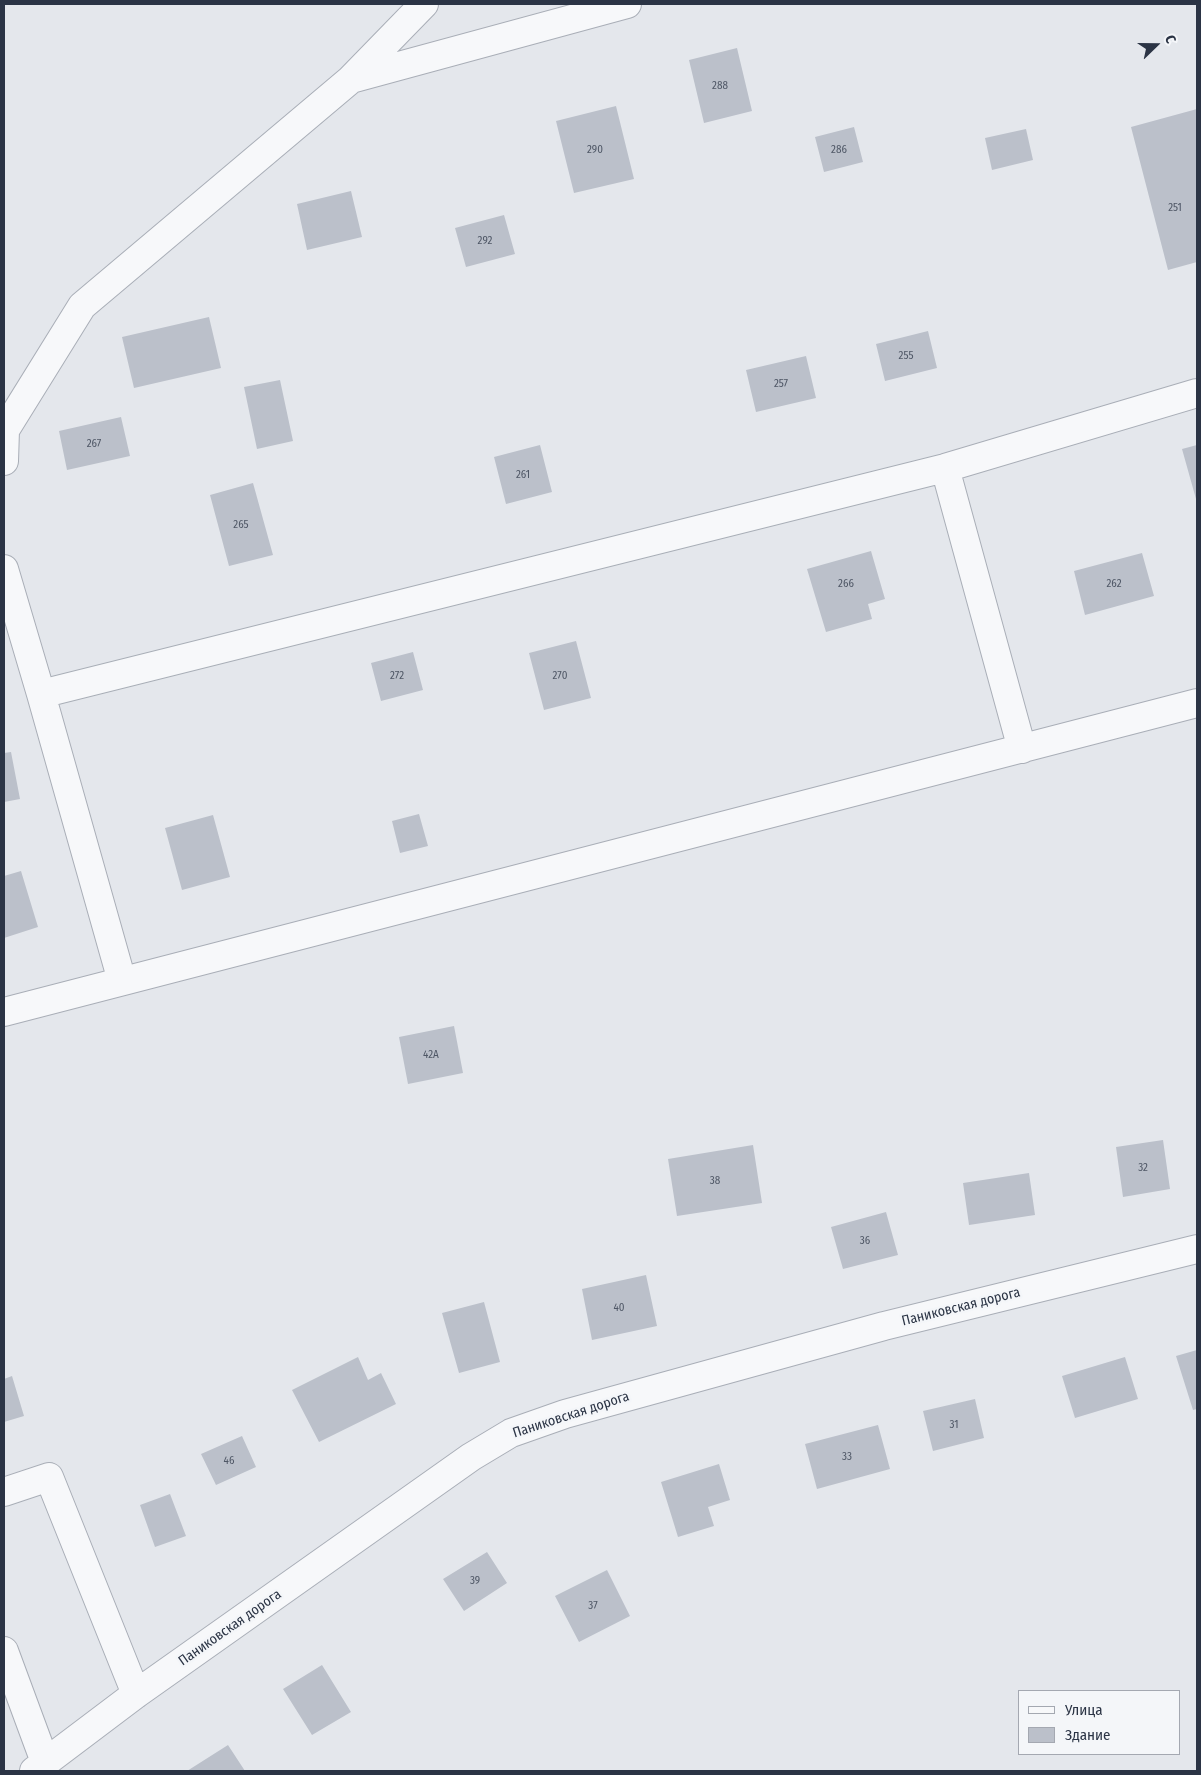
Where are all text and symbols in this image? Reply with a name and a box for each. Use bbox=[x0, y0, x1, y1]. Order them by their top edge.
north arrow bbox=[1131, 20, 1181, 70]
text: С bbox=[1161, 33, 1180, 46]
house number: 288 bbox=[712, 79, 728, 93]
house number: 290 bbox=[587, 143, 603, 157]
house number: 286 bbox=[831, 143, 847, 157]
house number: 251 bbox=[1168, 201, 1182, 215]
house number: 292 bbox=[478, 234, 492, 248]
house number: 255 bbox=[899, 349, 913, 363]
house number: 257 bbox=[774, 377, 788, 391]
house number: 267 bbox=[87, 437, 101, 451]
house number: 261 bbox=[516, 468, 530, 482]
house number: 265 bbox=[233, 518, 249, 532]
house number: 266 bbox=[838, 577, 854, 591]
house number: 262 bbox=[1106, 577, 1122, 591]
house number: 272 bbox=[390, 669, 404, 683]
house number: 270 bbox=[553, 669, 567, 683]
house number: 42А bbox=[423, 1048, 439, 1062]
house number: 32 bbox=[1138, 1161, 1148, 1175]
house number: 38 bbox=[710, 1174, 720, 1188]
house number: 36 bbox=[860, 1234, 870, 1248]
street label: Паниковская дорога bbox=[900, 1284, 1022, 1330]
house number: 40 bbox=[613, 1301, 625, 1315]
street label: Паниковская дорога bbox=[511, 1388, 631, 1442]
house number: 31 bbox=[950, 1418, 958, 1432]
house number: 33 bbox=[842, 1450, 852, 1464]
house number: 46 bbox=[224, 1454, 234, 1468]
house number: 39 bbox=[470, 1574, 480, 1588]
street label: Паниковская дорога bbox=[175, 1586, 285, 1670]
house number: 37 bbox=[588, 1599, 598, 1613]
legend bbox=[1018, 1690, 1181, 1755]
text: Улица bbox=[1065, 1701, 1103, 1719]
text: Здание bbox=[1065, 1726, 1111, 1744]

